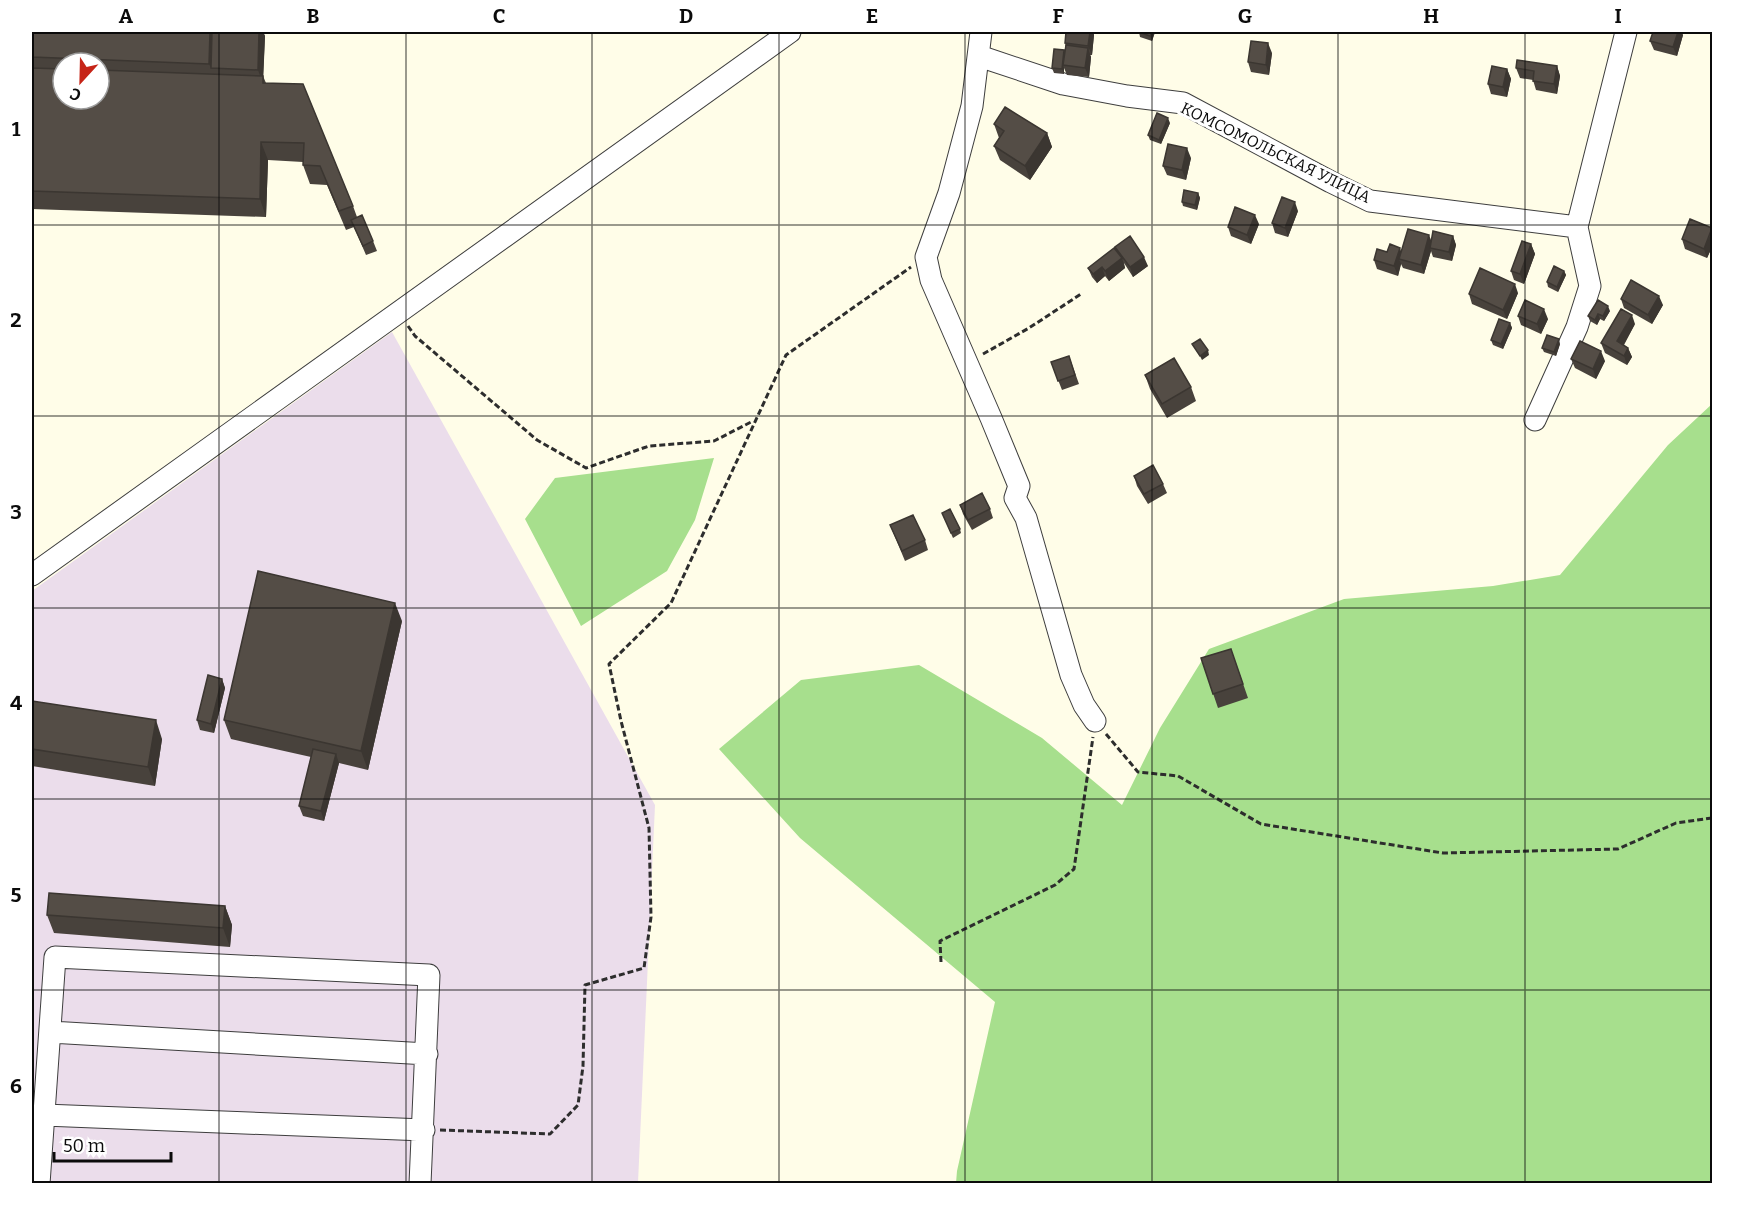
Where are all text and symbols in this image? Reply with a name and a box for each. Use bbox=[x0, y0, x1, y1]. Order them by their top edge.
text: A bbox=[119, 4, 134, 28]
text: B bbox=[307, 4, 320, 28]
text: C bbox=[493, 4, 505, 28]
text: D bbox=[679, 4, 693, 28]
text: E bbox=[866, 4, 878, 28]
text: F bbox=[1052, 4, 1064, 28]
text: G bbox=[1238, 4, 1252, 28]
text: H bbox=[1423, 4, 1439, 28]
text: I bbox=[1614, 4, 1622, 28]
north arrow bbox=[51, 51, 111, 111]
text: С bbox=[67, 84, 84, 105]
street label: КОМСОМОЛЬСКАЯ УЛИЦА bbox=[1178, 98, 1374, 207]
text: 1 bbox=[12, 117, 21, 141]
text: 2 bbox=[10, 308, 22, 332]
text: 3 bbox=[10, 500, 22, 524]
text: 4 bbox=[10, 691, 22, 715]
text: 5 bbox=[11, 883, 22, 907]
text: 6 bbox=[10, 1074, 22, 1098]
scale bar bbox=[54, 1125, 171, 1163]
text: 50 m bbox=[63, 1135, 105, 1157]

